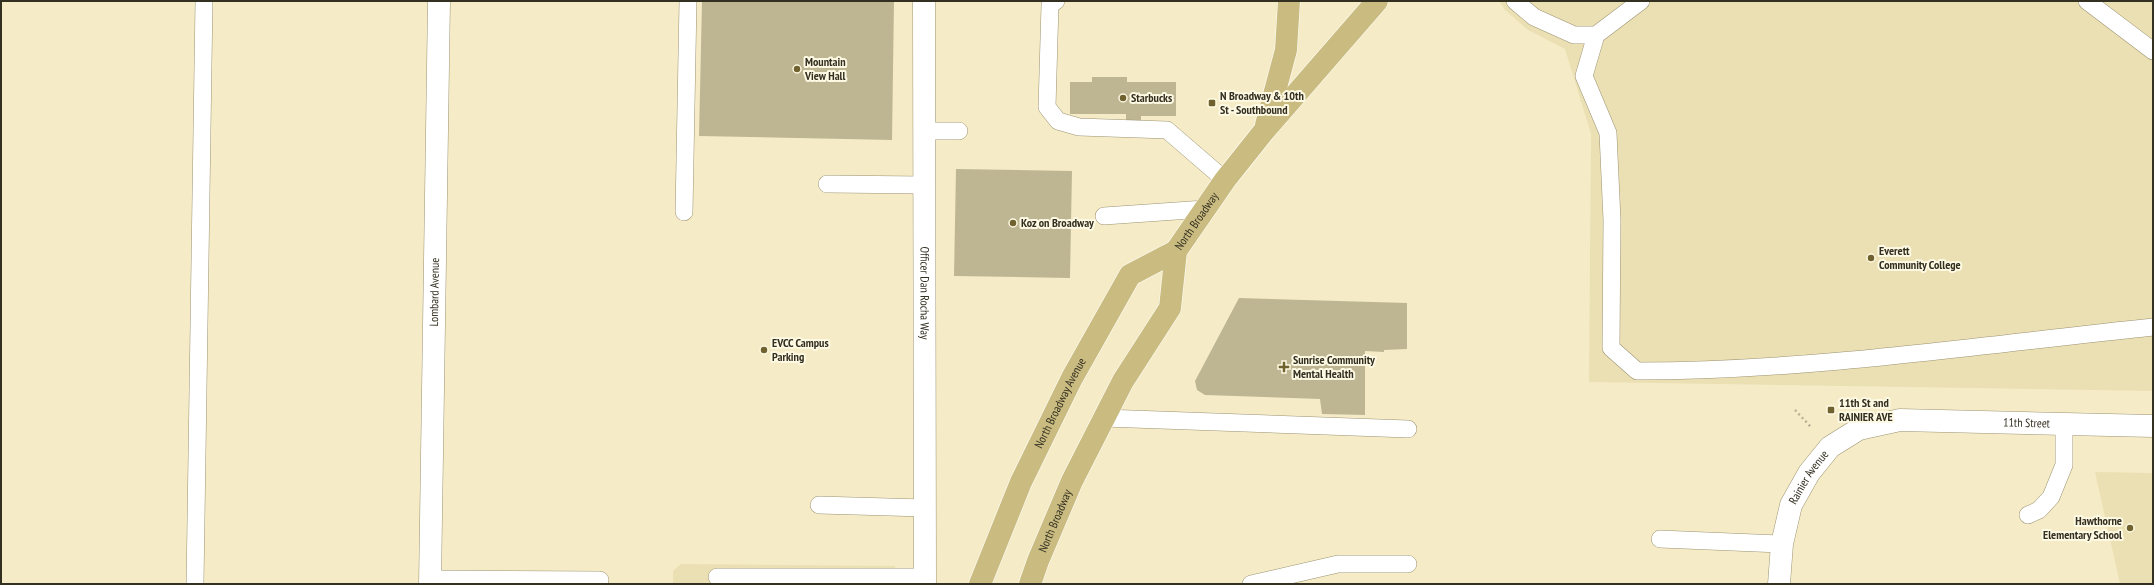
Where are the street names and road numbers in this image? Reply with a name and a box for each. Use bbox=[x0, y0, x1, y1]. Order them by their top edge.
street label: North Broadway bbox=[1171, 189, 1222, 253]
street label: Officer Dan Rocha Way bbox=[917, 246, 933, 340]
street label: Lombard Avenue bbox=[426, 258, 442, 326]
street label: North Broadway Avenue bbox=[1031, 355, 1089, 451]
street label: 11th Street bbox=[2003, 414, 2051, 431]
street label: Rainier Avenue bbox=[1785, 447, 1832, 507]
street label: North Broadway bbox=[1035, 486, 1075, 554]

